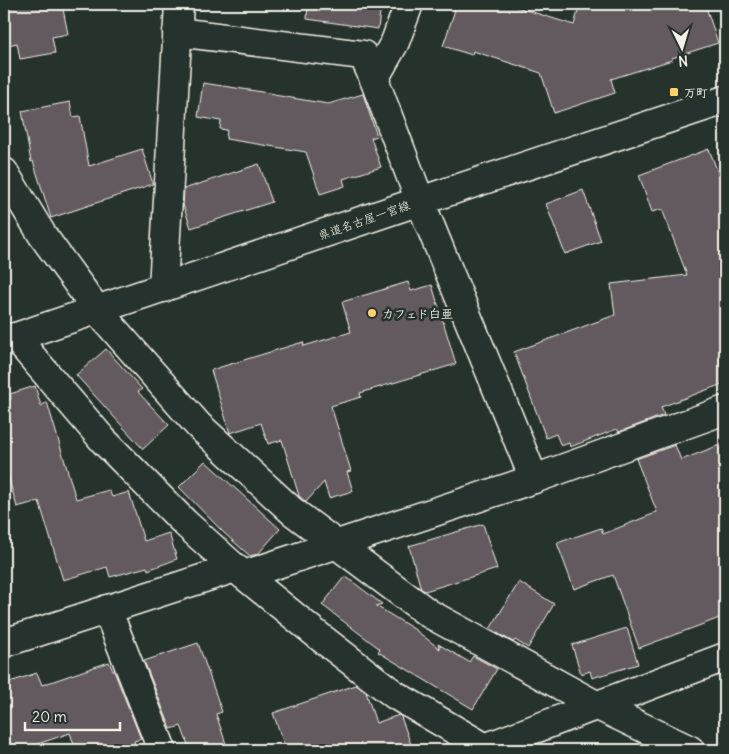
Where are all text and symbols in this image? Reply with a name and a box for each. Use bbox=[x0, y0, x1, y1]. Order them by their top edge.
north arrow bbox=[656, 22, 706, 72]
text: N bbox=[678, 52, 689, 70]
place label: 万町 bbox=[684, 85, 708, 100]
marker: 万町 bbox=[668, 86, 680, 98]
street label: 県道名古屋一宮線 bbox=[316, 197, 412, 243]
place label: カフェド白亜 bbox=[382, 306, 453, 321]
marker: カフェド白亜 bbox=[366, 307, 378, 319]
scale bar bbox=[25, 699, 120, 731]
text: 20 m bbox=[32, 707, 67, 726]

